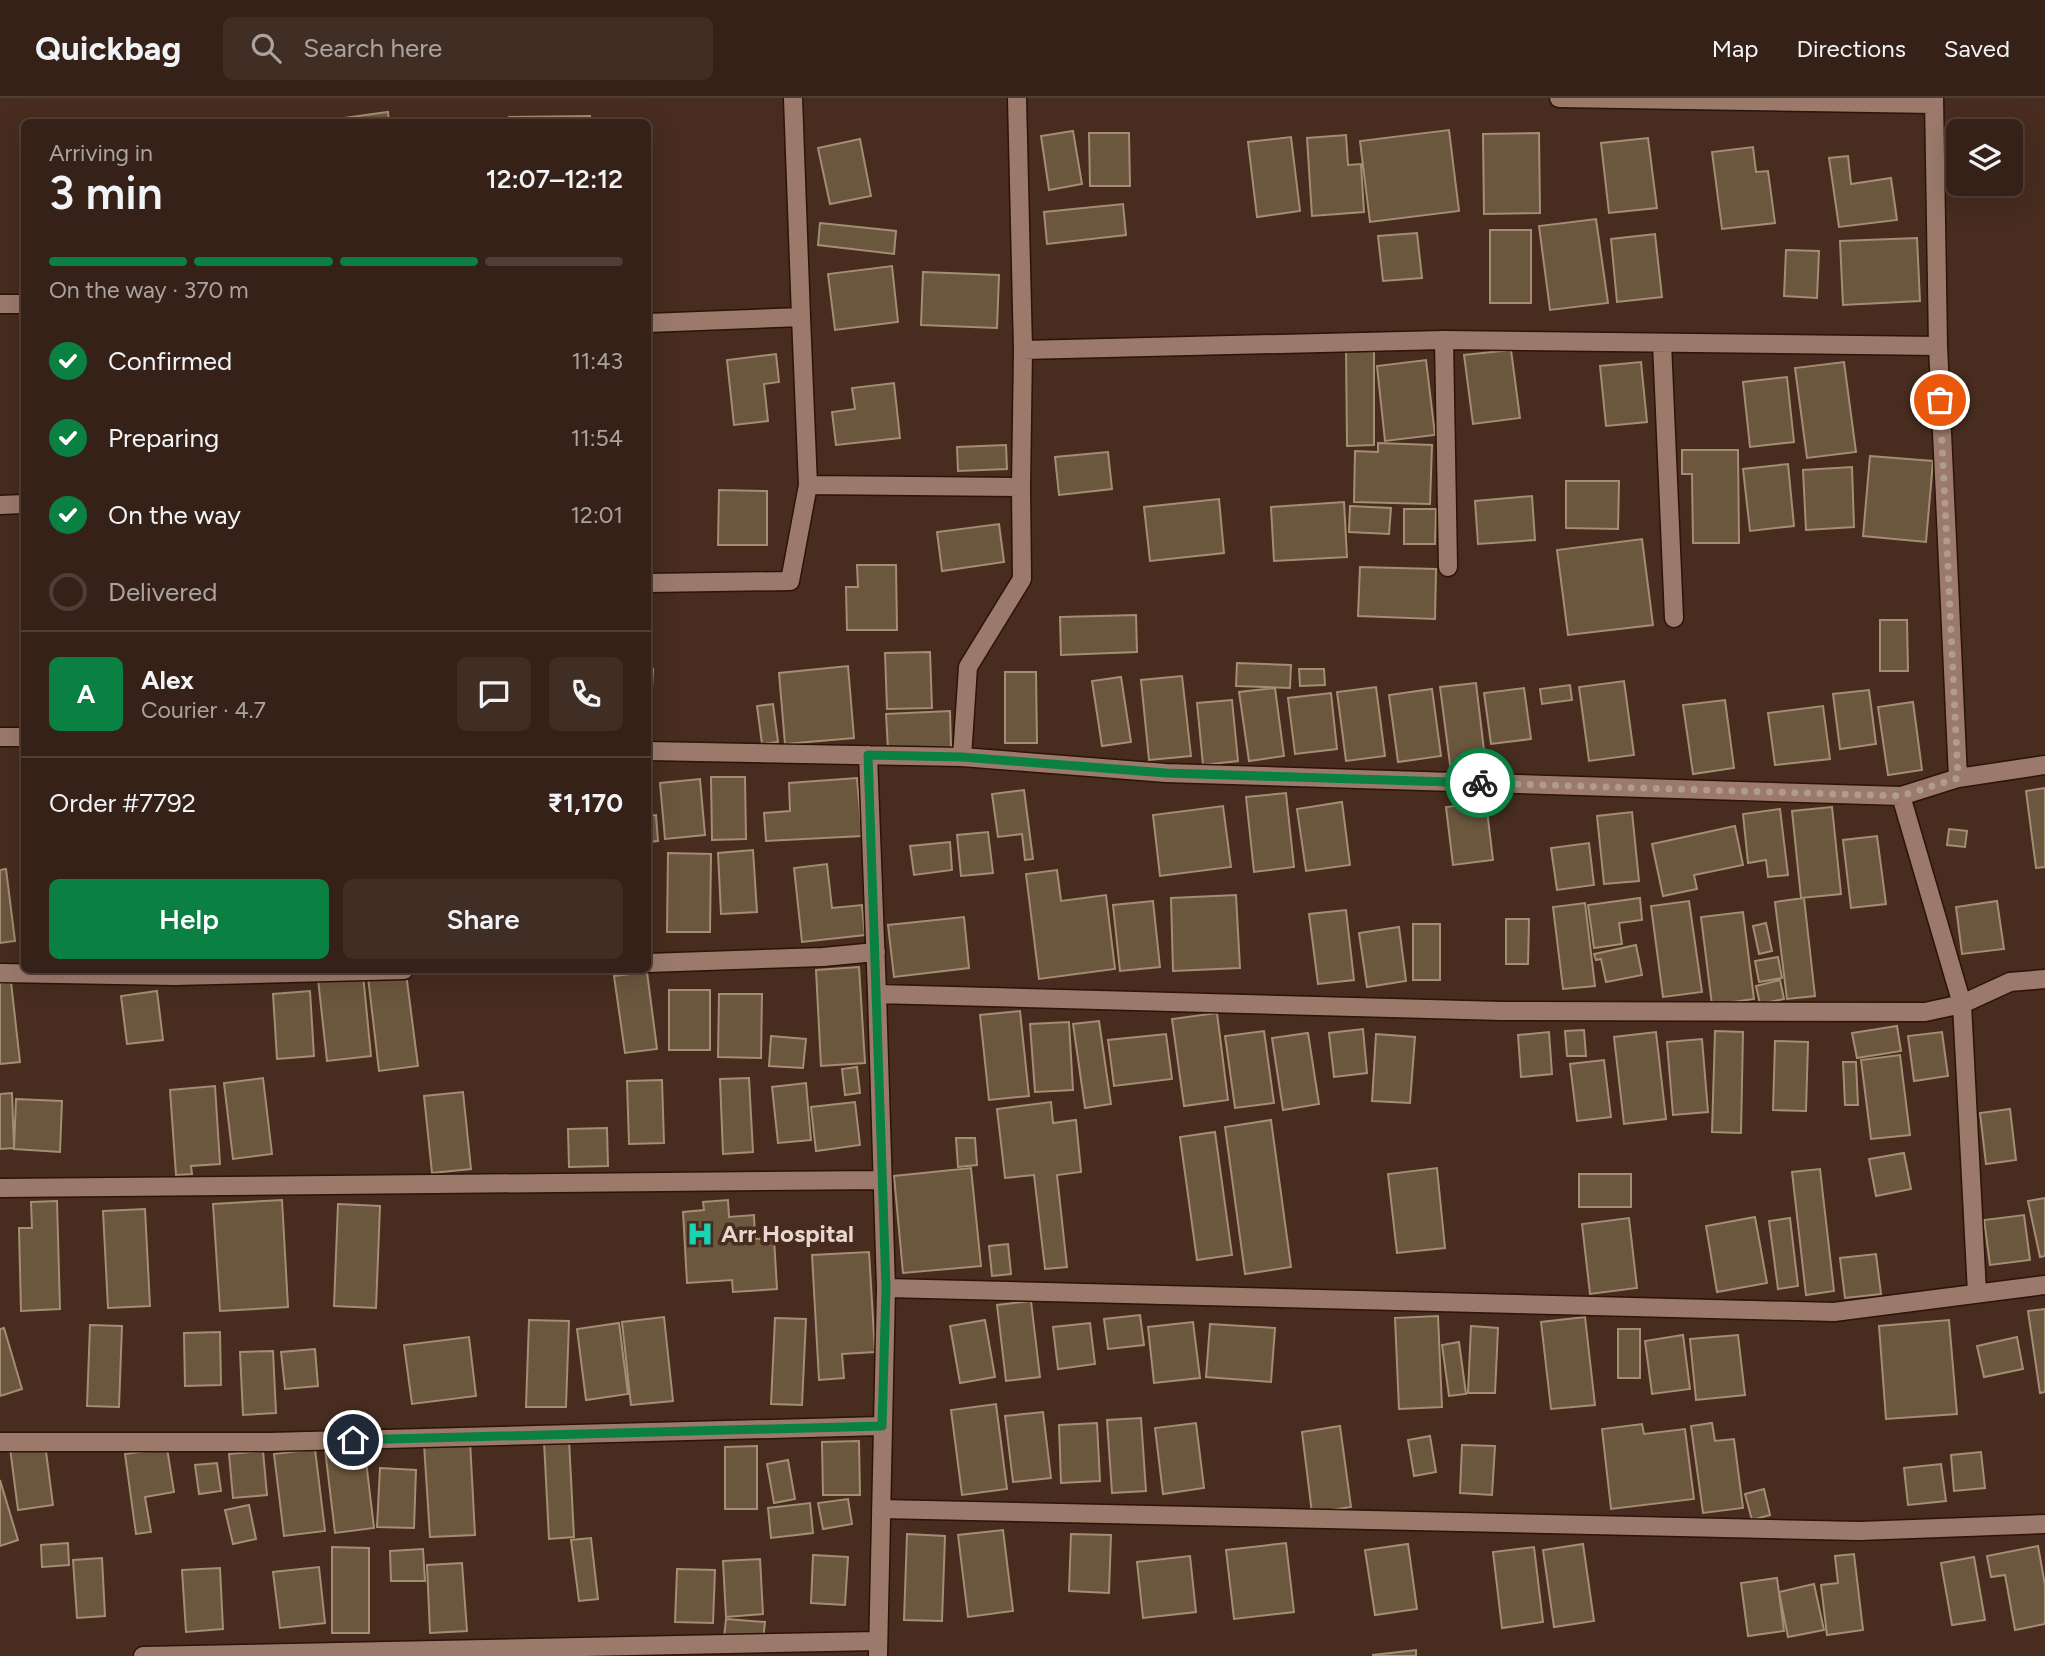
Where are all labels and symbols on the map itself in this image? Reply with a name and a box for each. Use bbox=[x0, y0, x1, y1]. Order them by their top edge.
pin bbox=[1910, 370, 1970, 430]
courier bbox=[1445, 748, 1515, 818]
hospital icon: Arr Hospital bbox=[685, 1219, 715, 1249]
place label: Arr Hospital bbox=[721, 1219, 854, 1248]
pin bbox=[323, 1410, 383, 1470]

